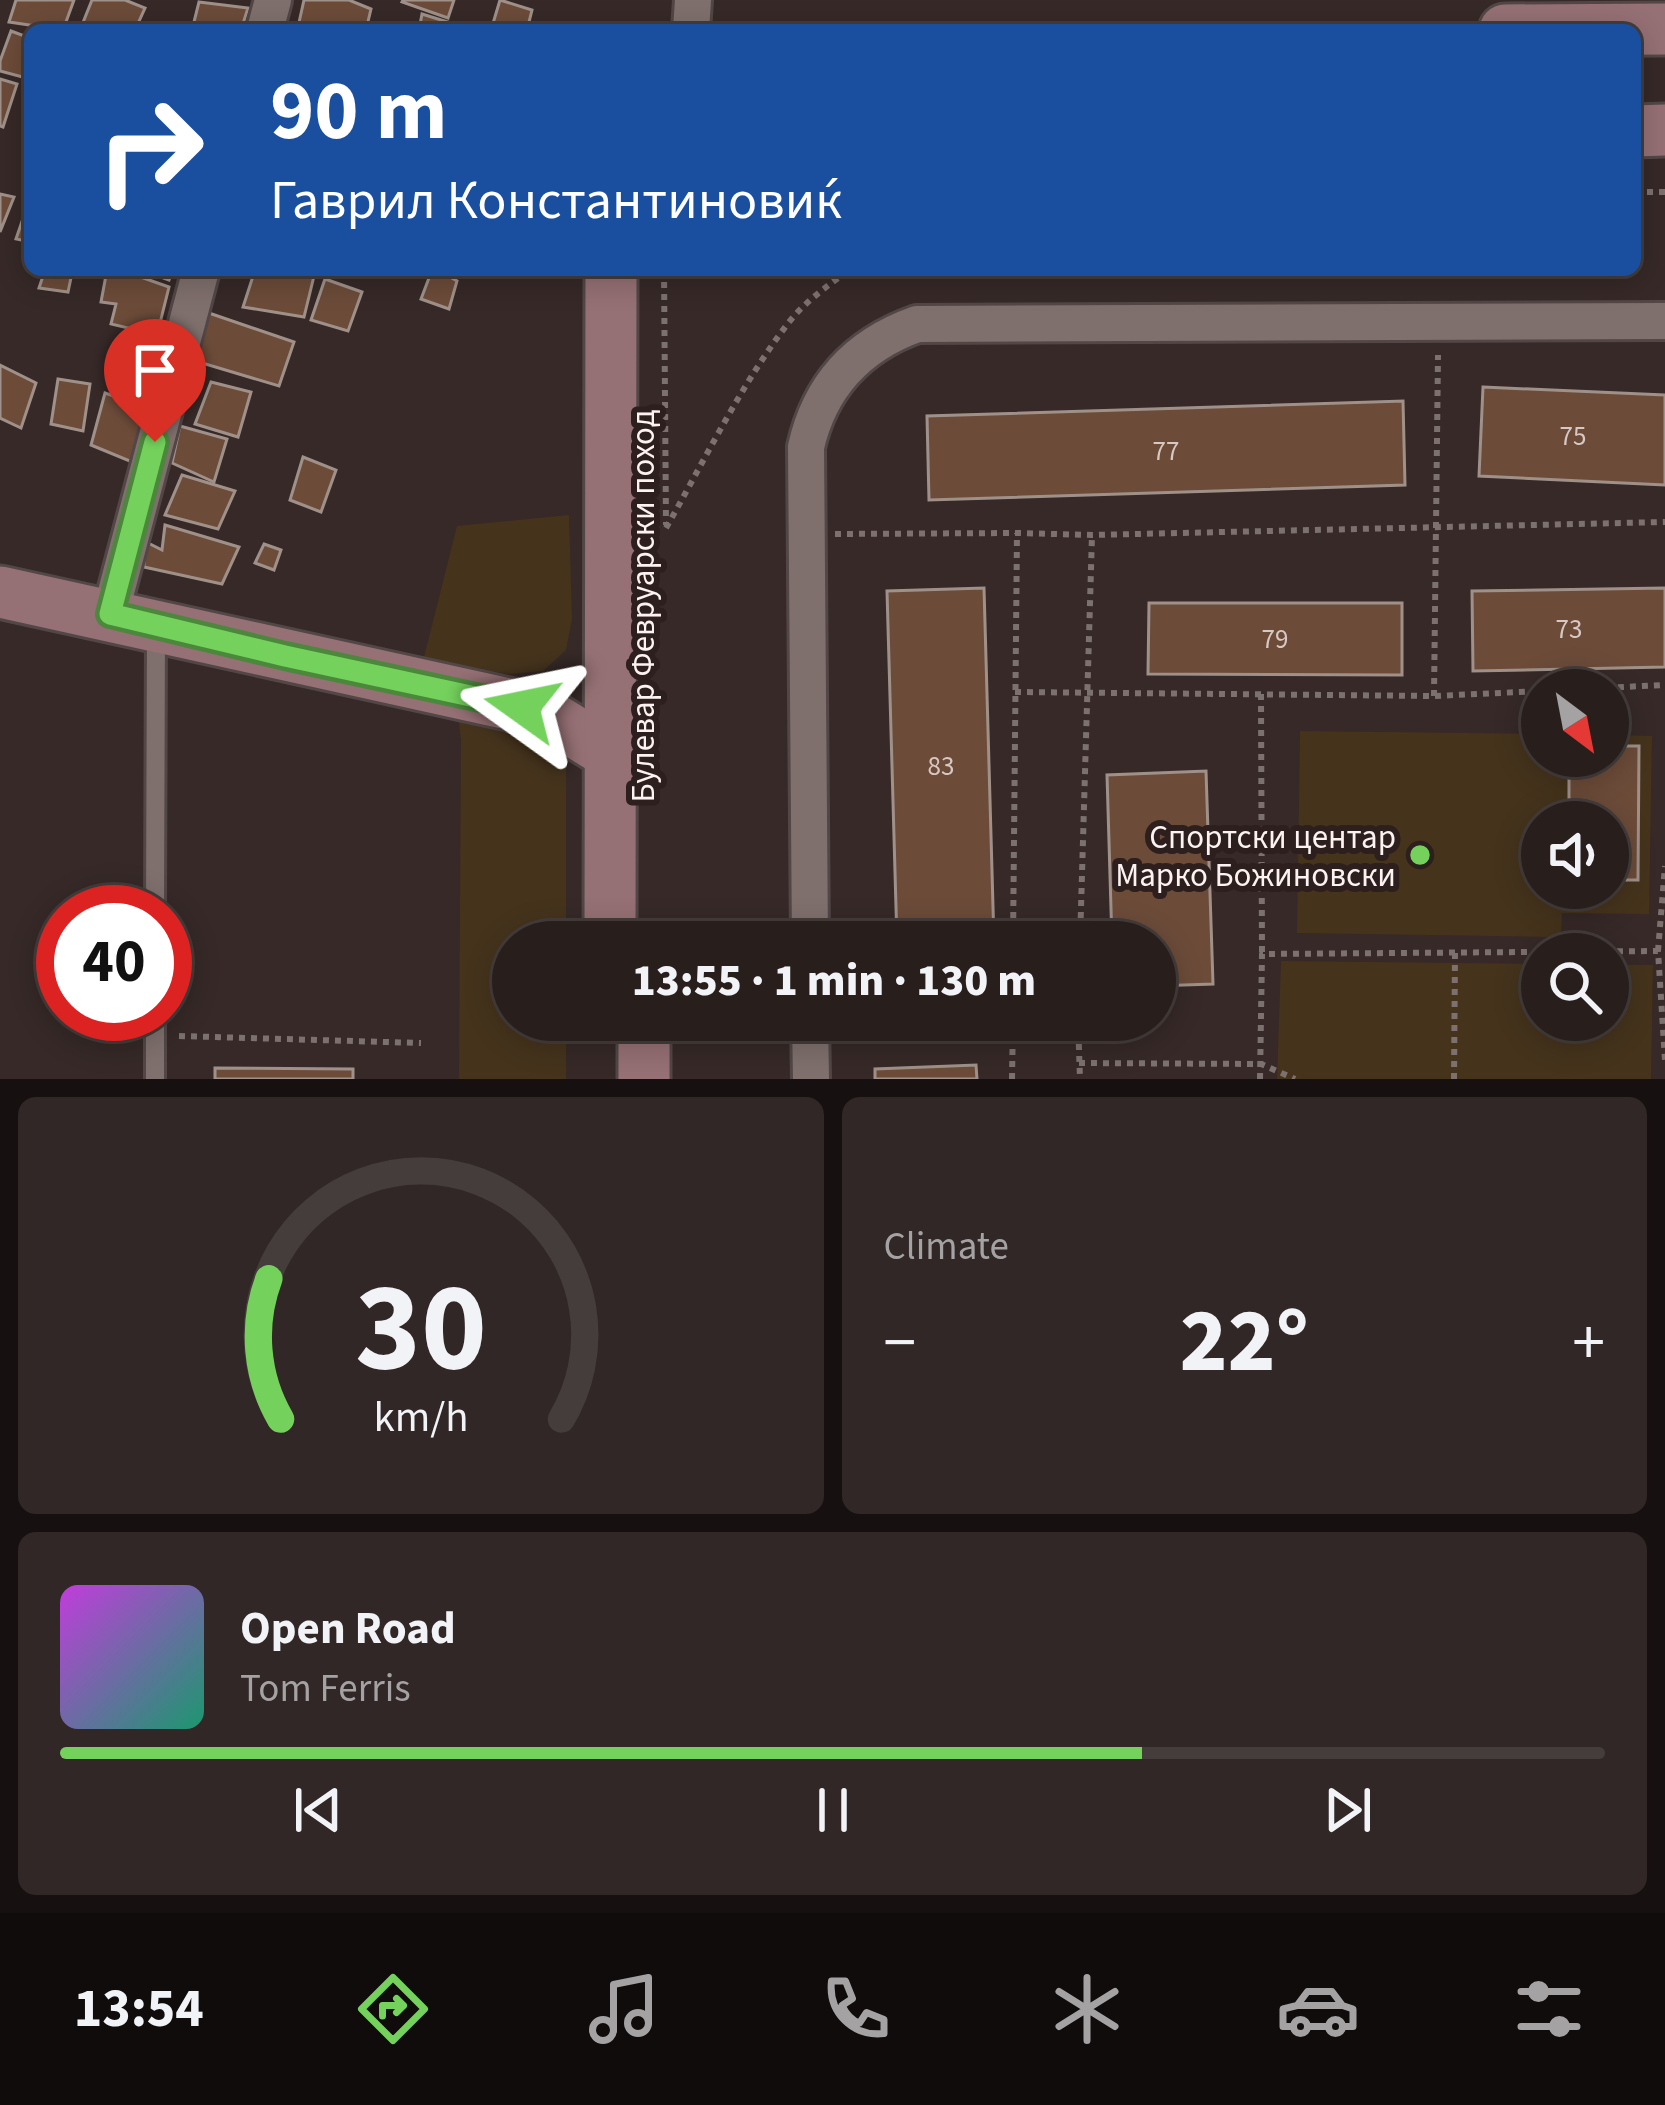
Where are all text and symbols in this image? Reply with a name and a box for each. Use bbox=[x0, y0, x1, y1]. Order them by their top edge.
text: 90 m bbox=[270, 52, 448, 172]
icon: right bbox=[72, 72, 228, 228]
text: Гаврил Константиновиќ bbox=[270, 163, 842, 240]
pin bbox=[104, 319, 206, 442]
icon: arrive bbox=[122, 337, 188, 403]
street label: Булевар Февруарски поход bbox=[620, 409, 667, 803]
house number: 75 bbox=[1560, 417, 1586, 456]
house number: 77 bbox=[1153, 432, 1179, 471]
house number: 73 bbox=[1556, 610, 1582, 649]
house number: 79 bbox=[1262, 620, 1288, 659]
position arrow bbox=[459, 644, 585, 770]
north arrow bbox=[1521, 669, 1629, 777]
map controls bbox=[1521, 669, 1629, 1041]
house number: 83 bbox=[928, 747, 954, 786]
button: sound bbox=[1521, 801, 1629, 909]
place label: Спортски центар Марко Божиновски bbox=[1115, 814, 1396, 899]
marker: Спортски центар Марко Божиновски bbox=[1407, 842, 1433, 868]
speed limit sign: 40 bbox=[36, 885, 192, 1041]
button: search bbox=[1521, 933, 1629, 1041]
text: 13:55 · 1 min · 130 m bbox=[632, 949, 1036, 1013]
text: Climate bbox=[884, 1219, 1009, 1275]
text: 30 bbox=[355, 1240, 487, 1418]
text: 22° bbox=[1179, 1278, 1309, 1406]
text: − bbox=[884, 1296, 916, 1390]
text: + bbox=[1572, 1296, 1605, 1390]
text: km/h bbox=[373, 1386, 468, 1447]
text: Open Road bbox=[240, 1597, 456, 1661]
text: Tom Ferris bbox=[240, 1661, 411, 1717]
icon: previous bbox=[285, 1777, 351, 1843]
icon: pause bbox=[800, 1777, 866, 1843]
icon: next bbox=[1315, 1777, 1381, 1843]
icon: directions bbox=[351, 1967, 435, 2051]
icon: music bbox=[582, 1967, 666, 2051]
icon: phone bbox=[814, 1967, 898, 2051]
icon: climate bbox=[1045, 1967, 1129, 2051]
icon: car bbox=[1276, 1967, 1360, 2051]
icon: filters bbox=[1507, 1967, 1591, 2051]
text: 13:54 bbox=[74, 1971, 204, 2048]

